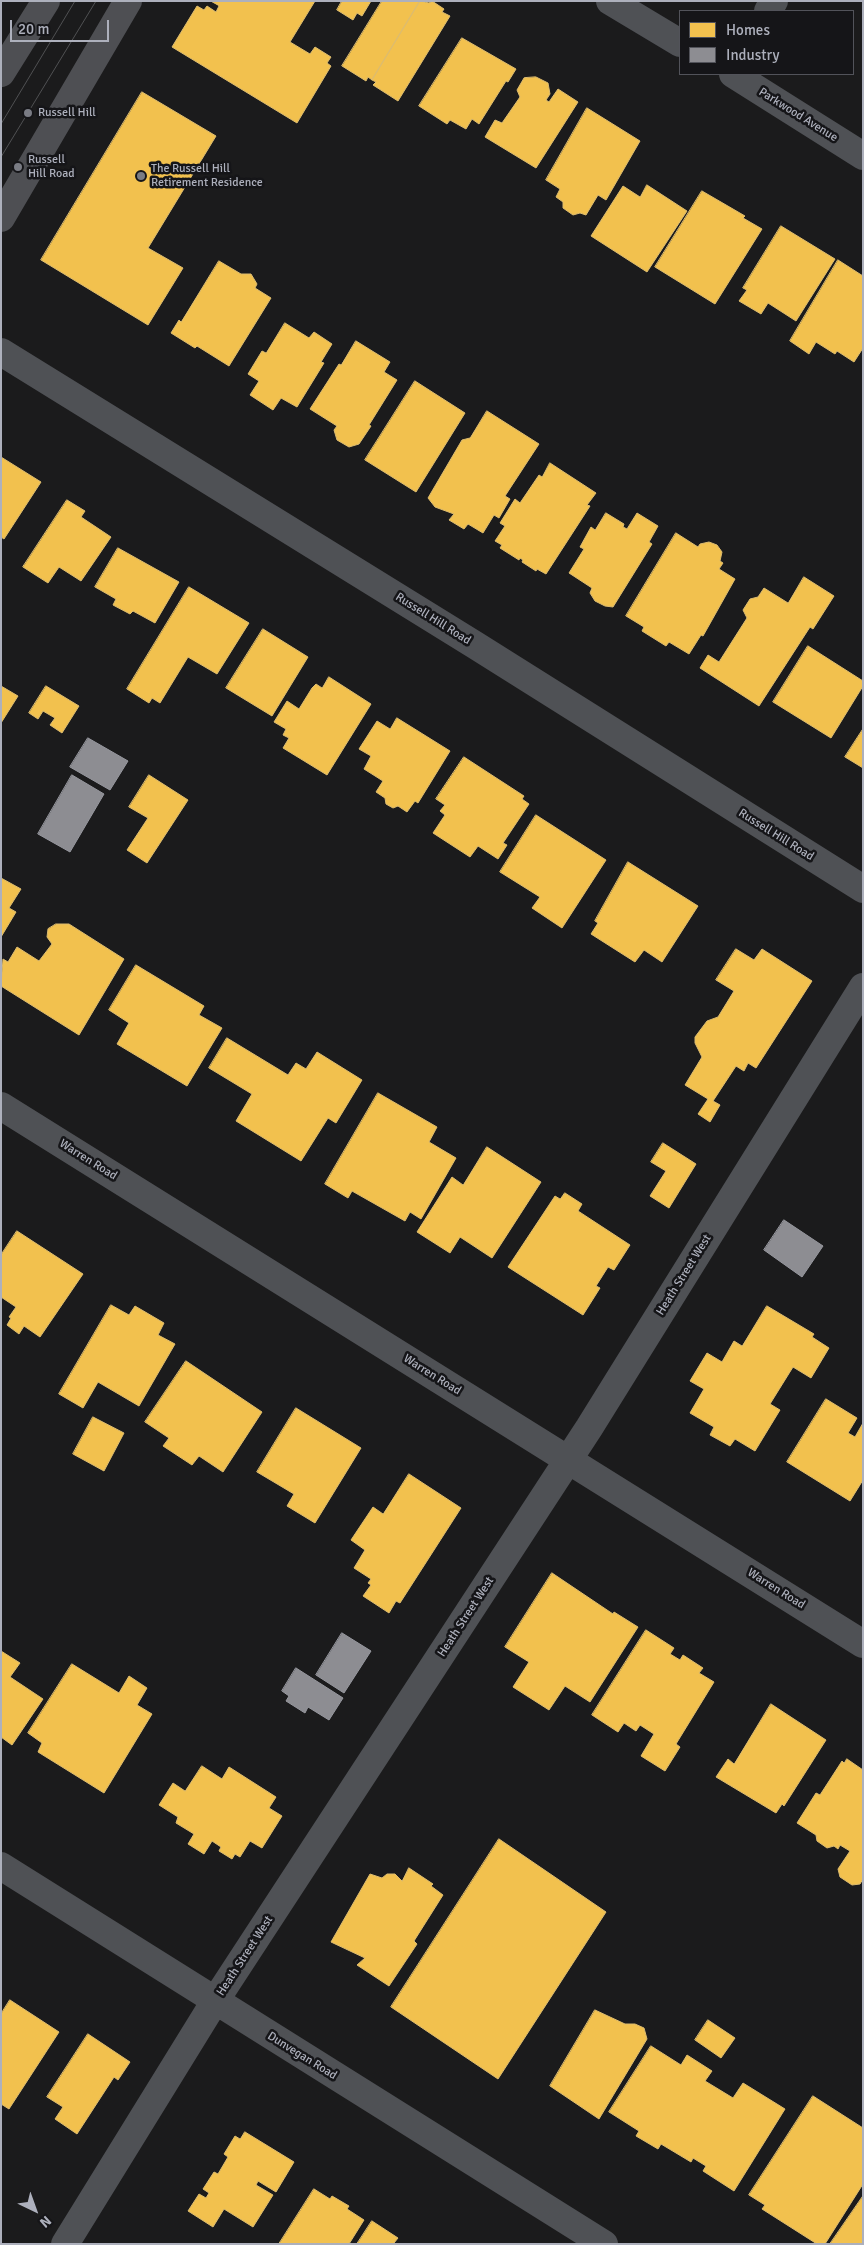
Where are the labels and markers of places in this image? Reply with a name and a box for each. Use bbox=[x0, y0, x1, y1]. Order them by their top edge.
place label: Russell Hill bbox=[38, 106, 96, 120]
marker: Russell Hill bbox=[22, 107, 34, 119]
place label: Russell Hill Road bbox=[28, 153, 75, 181]
marker: Russell Hill Road bbox=[12, 161, 24, 173]
place label: The Russell Hill Retirement Residence bbox=[151, 162, 263, 190]
marker: The Russell Hill Retirement Residence bbox=[135, 170, 147, 182]

